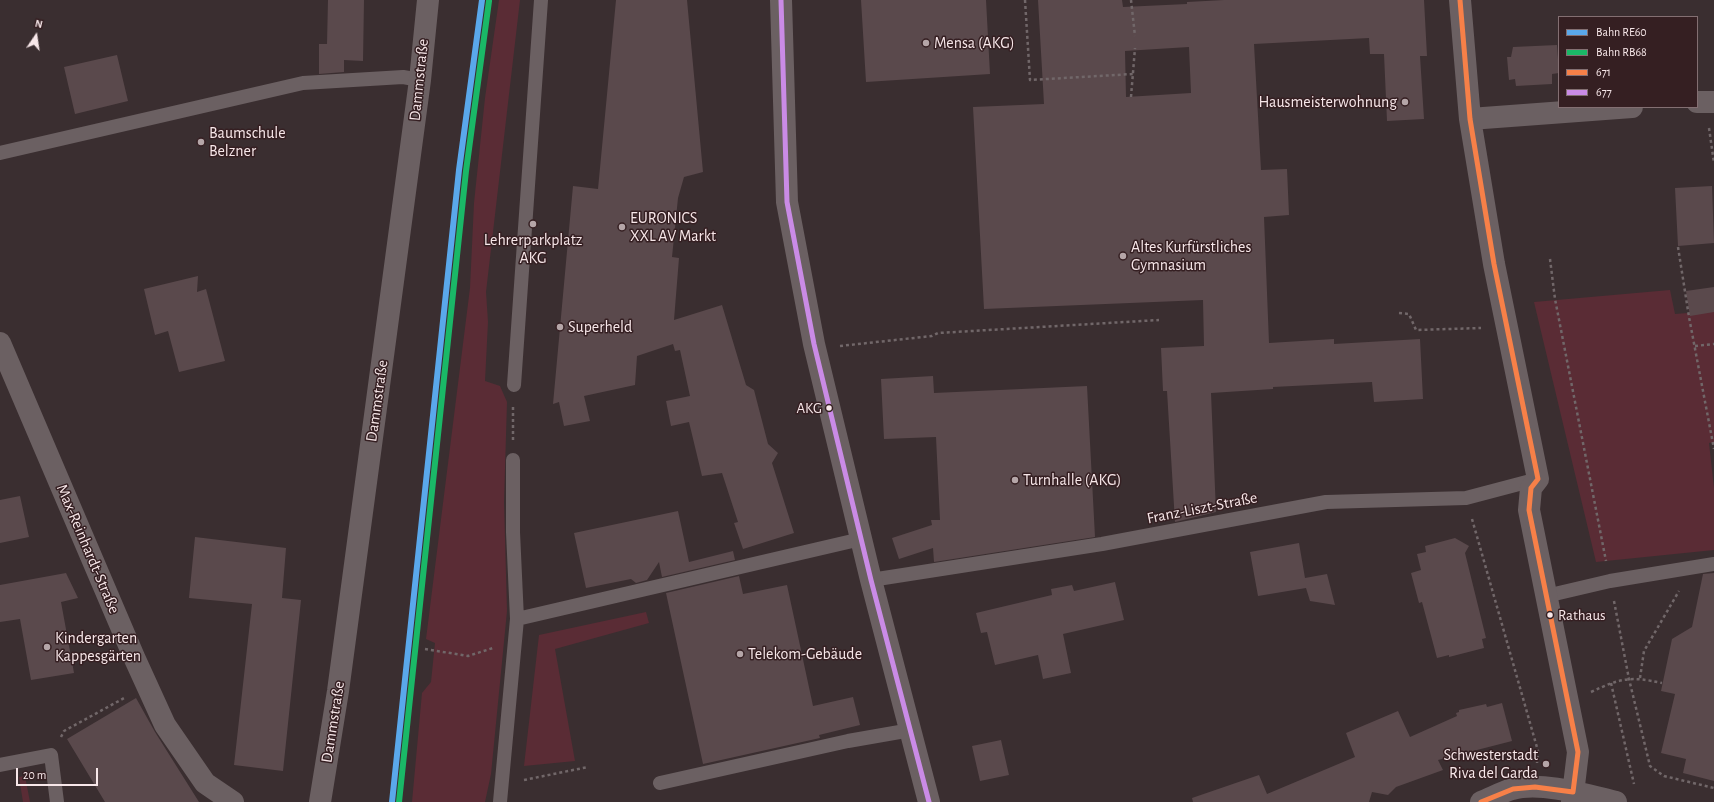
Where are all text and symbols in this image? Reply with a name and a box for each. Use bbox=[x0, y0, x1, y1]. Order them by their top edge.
north arrow bbox=[16, 16, 56, 56]
legend bbox=[1558, 16, 1698, 108]
text: N bbox=[34, 18, 44, 30]
text: Bahn RE60 bbox=[1596, 26, 1647, 38]
place label: Mensa (AKG) bbox=[934, 33, 1015, 53]
street label: Dammstraße bbox=[405, 38, 433, 122]
marker: Mensa (AKG) bbox=[921, 38, 931, 48]
text: Bahn RB68 bbox=[1596, 46, 1647, 58]
text: 671 bbox=[1596, 66, 1611, 78]
text: 677 bbox=[1596, 86, 1612, 98]
place label: Hausmeisterwohnung bbox=[1258, 92, 1397, 112]
marker: Hausmeisterwohnung bbox=[1400, 97, 1410, 107]
place label: Baumschule Belzner bbox=[209, 123, 286, 161]
marker: Baumschule Belzner bbox=[196, 137, 206, 147]
place label: EURONICS XXL AV Markt bbox=[630, 208, 716, 246]
marker: Lehrerparkplatz AKG bbox=[528, 219, 538, 229]
marker: EURONICS XXL AV Markt bbox=[617, 222, 627, 232]
place label: Lehrerparkplatz AKG bbox=[484, 230, 582, 268]
place label: Altes Kurfürstliches Gymnasium bbox=[1131, 237, 1251, 275]
marker: Altes Kurfürstliches Gymnasium bbox=[1118, 251, 1128, 261]
place label: Superheld bbox=[568, 317, 632, 337]
marker: Superheld bbox=[555, 322, 565, 332]
street label: Dammstraße bbox=[362, 359, 392, 443]
place label: AKG bbox=[796, 399, 822, 417]
marker: AKG bbox=[824, 403, 834, 413]
place label: Turnhalle (AKG) bbox=[1023, 470, 1121, 490]
marker: Turnhalle (AKG) bbox=[1010, 475, 1020, 485]
street label: Max-Reinhardt-Straße bbox=[52, 481, 124, 617]
street label: Franz-Liszt-Straße bbox=[1145, 488, 1259, 528]
place label: Rathaus bbox=[1558, 606, 1606, 624]
marker: Rathaus bbox=[1545, 610, 1555, 620]
place label: Kindergarten Kappesgärten bbox=[55, 628, 141, 666]
marker: Kindergarten Kappesgärten bbox=[42, 642, 52, 652]
place label: Telekom-Gebäude bbox=[748, 644, 862, 664]
marker: Telekom-Gebäude bbox=[735, 649, 745, 659]
street label: Dammstraße bbox=[317, 680, 349, 764]
place label: Schwesterstadt Riva del Garda bbox=[1444, 745, 1538, 783]
marker: Schwesterstadt Riva del Garda bbox=[1541, 759, 1551, 769]
scale bar bbox=[18, 760, 100, 786]
text: 20 m bbox=[23, 769, 46, 781]

